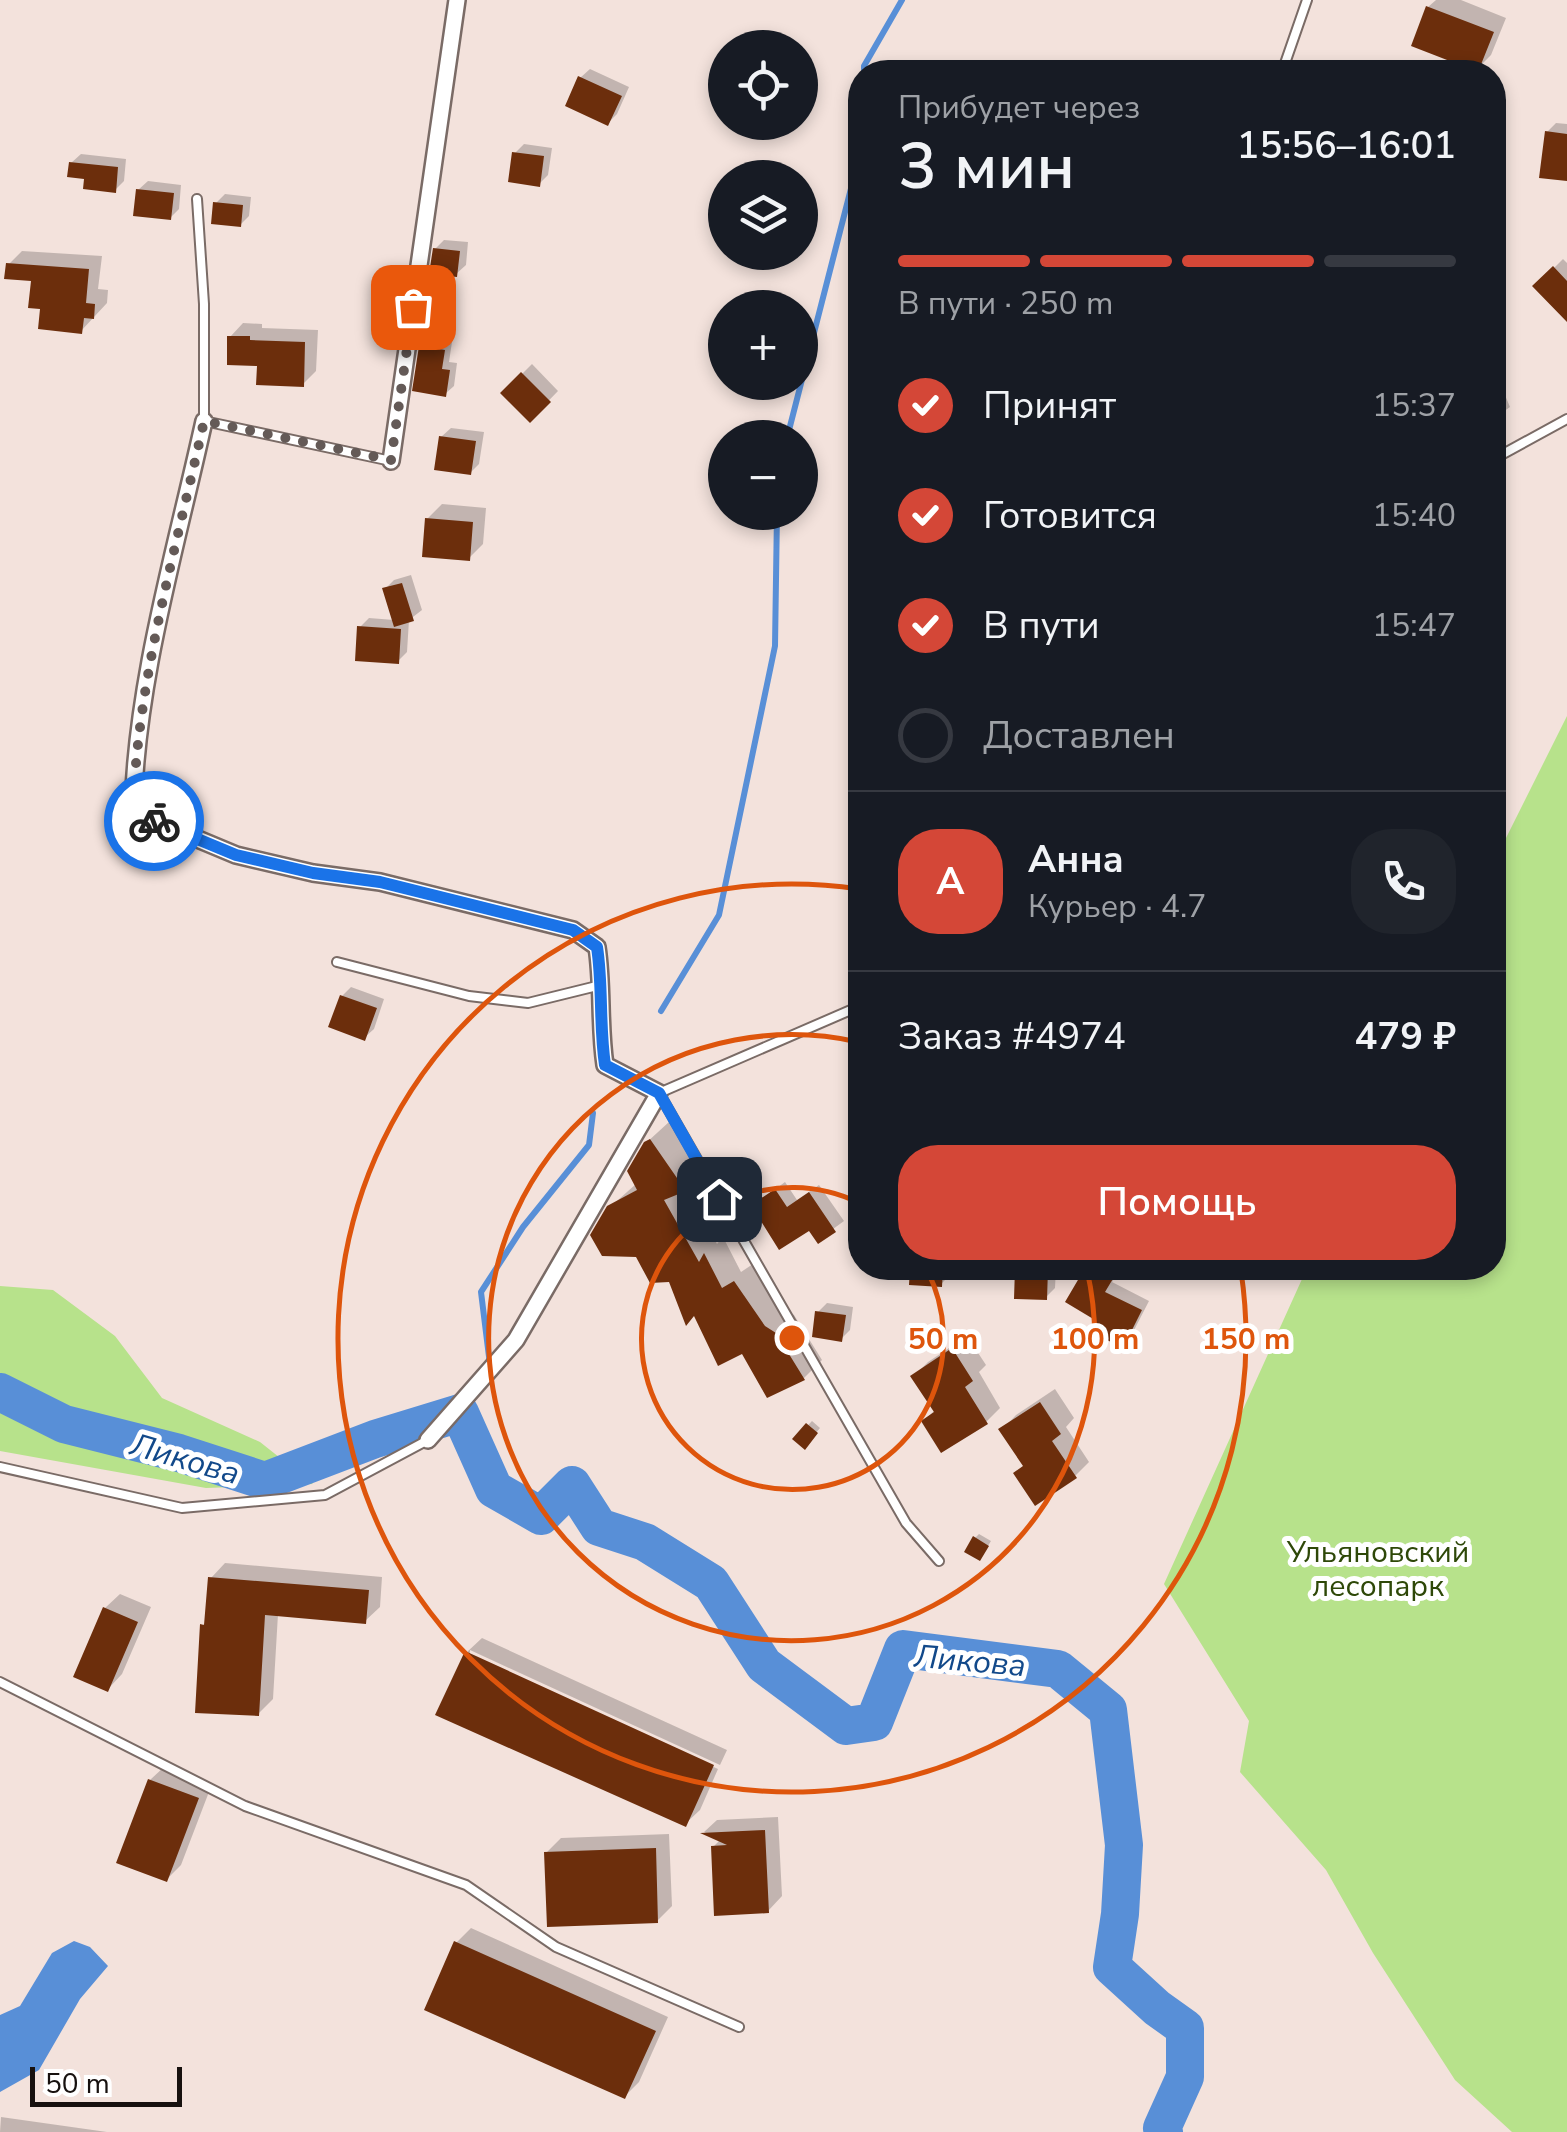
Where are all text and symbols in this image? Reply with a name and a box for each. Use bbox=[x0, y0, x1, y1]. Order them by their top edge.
map controls bbox=[708, 30, 818, 530]
button: locate bbox=[708, 30, 818, 140]
text: Прибудет через bbox=[898, 86, 1140, 129]
text: 15:56–16:01 bbox=[1237, 120, 1456, 171]
text: 3 мин bbox=[898, 122, 1075, 211]
button: layers bbox=[708, 160, 818, 270]
pin bbox=[371, 265, 456, 350]
icon: bag bbox=[386, 280, 441, 335]
text: В пути · 250 m bbox=[898, 282, 1113, 325]
button: + bbox=[708, 290, 818, 400]
icon: check bbox=[898, 378, 953, 433]
text: Принят bbox=[983, 380, 1116, 431]
text: 15:37 bbox=[1372, 384, 1456, 427]
button: − bbox=[708, 420, 818, 530]
icon: check bbox=[898, 488, 953, 543]
text: Готовится bbox=[983, 490, 1157, 541]
text: 15:40 bbox=[1372, 494, 1456, 537]
icon: check bbox=[898, 598, 953, 653]
text: В пути bbox=[983, 600, 1100, 651]
text: 15:47 bbox=[1372, 604, 1456, 647]
text: Доставлен bbox=[983, 710, 1175, 761]
courier bbox=[104, 771, 204, 871]
icon: bike bbox=[127, 794, 182, 849]
button: phone bbox=[1351, 829, 1456, 934]
text: Анна bbox=[1028, 834, 1124, 885]
text: А bbox=[936, 856, 965, 907]
text: Курьер · 4.7 bbox=[1028, 885, 1206, 928]
text: Заказ #4974 bbox=[898, 1011, 1126, 1062]
text: 479 ₽ bbox=[1355, 1011, 1456, 1062]
button: Помощь bbox=[898, 1145, 1456, 1260]
pin bbox=[677, 1157, 762, 1242]
icon: home bbox=[692, 1172, 747, 1227]
text: 50 m bbox=[908, 1319, 978, 1360]
text: 100 m bbox=[1051, 1319, 1139, 1360]
text: 150 m bbox=[1202, 1319, 1290, 1360]
centre of rings bbox=[774, 1320, 810, 1356]
water label: Ликова bbox=[124, 1423, 245, 1495]
park label: Ульяновский лесопарк bbox=[1286, 1532, 1469, 1607]
water label: Ликова bbox=[911, 1635, 1028, 1687]
scale bar bbox=[30, 2062, 182, 2106]
text: 50 m bbox=[45, 2065, 110, 2103]

